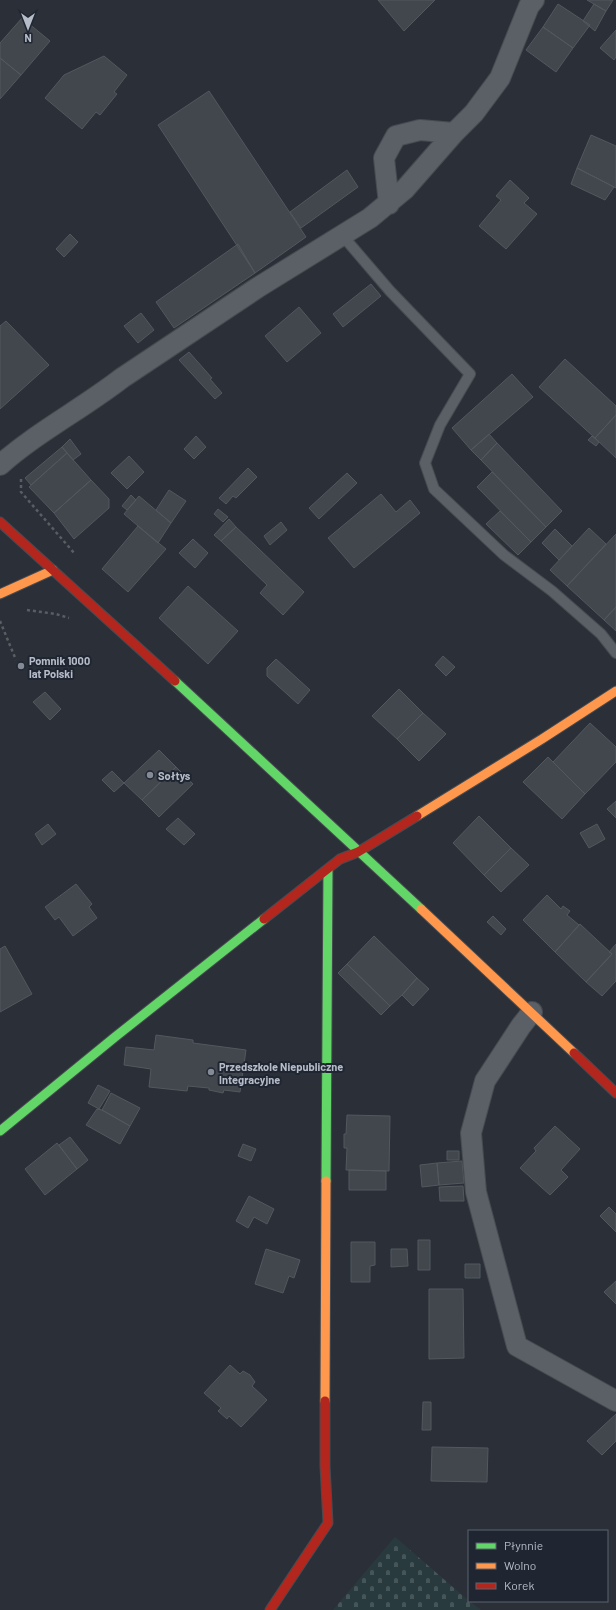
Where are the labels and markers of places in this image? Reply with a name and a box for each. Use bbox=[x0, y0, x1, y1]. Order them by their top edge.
place label: Pomnik 1000 lat Polski bbox=[29, 654, 90, 680]
marker: Pomnik 1000 lat Polski bbox=[16, 661, 26, 671]
place label: Sołtys bbox=[158, 769, 191, 782]
marker: Sołtys bbox=[145, 770, 155, 780]
place label: Przedszkole Niepubliczne Integracyjne bbox=[219, 1060, 343, 1086]
marker: Przedszkole Niepubliczne Integracyjne bbox=[206, 1067, 216, 1077]

